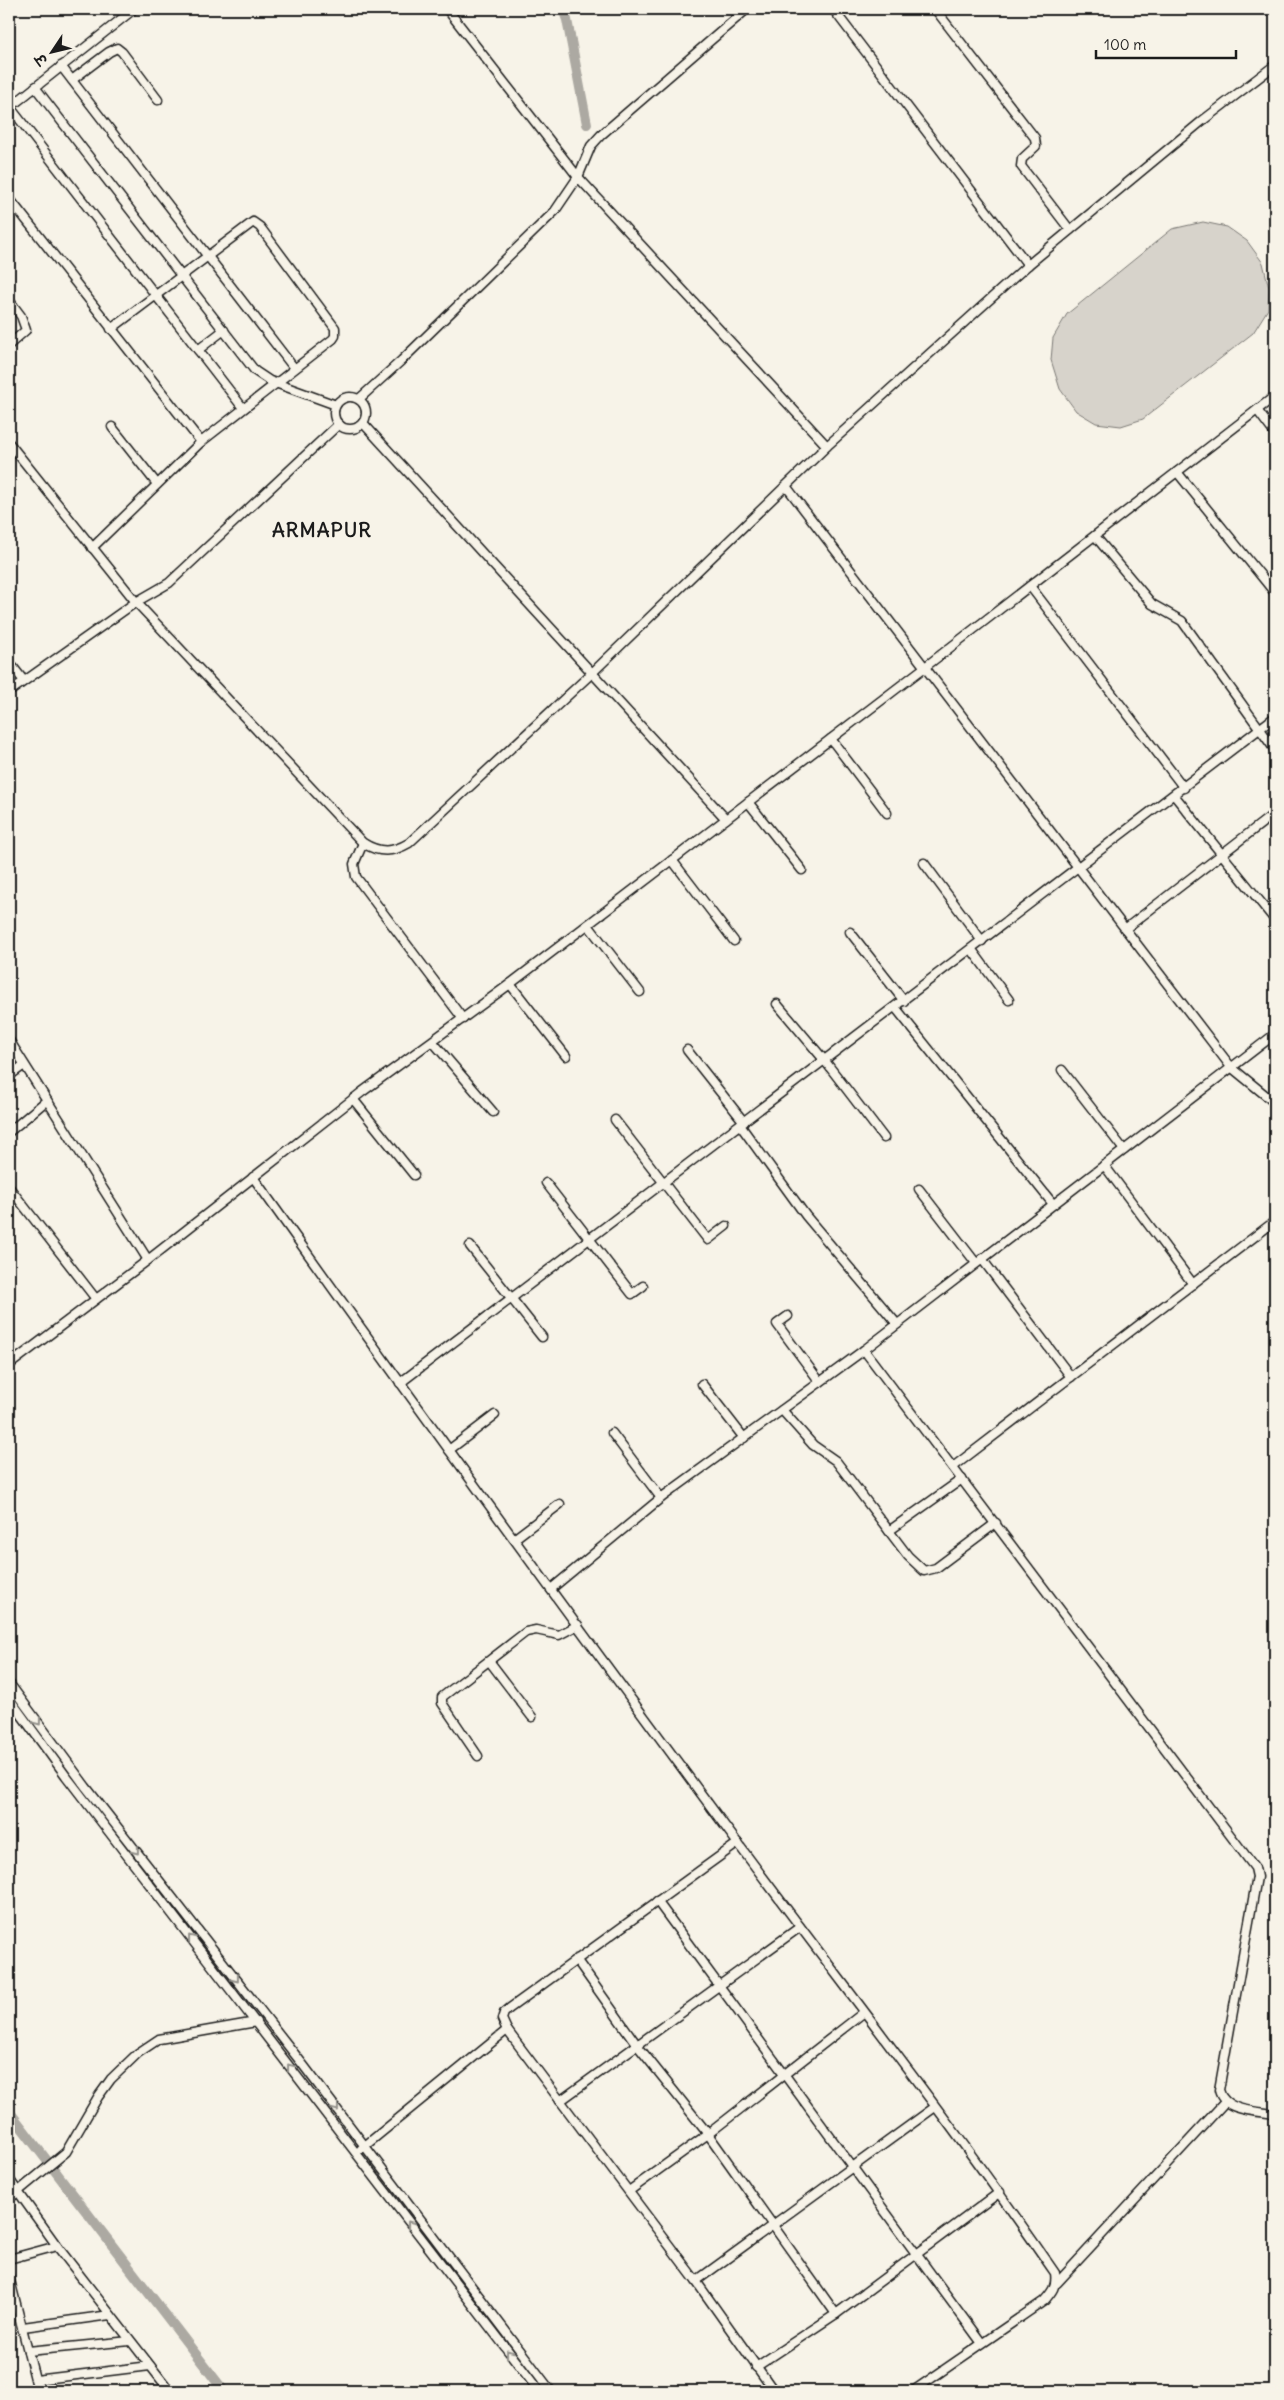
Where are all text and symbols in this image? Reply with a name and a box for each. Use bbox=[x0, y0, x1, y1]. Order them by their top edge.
north arrow bbox=[28, 28, 78, 78]
scale bar bbox=[1096, 28, 1236, 60]
text: 100 m bbox=[1104, 35, 1146, 54]
text: उ bbox=[30, 49, 53, 70]
district label: ARMAPUR bbox=[272, 517, 372, 542]
one-way arrow bbox=[32, 1716, 41, 1726]
one-way arrow bbox=[130, 1845, 138, 1854]
one-way arrow bbox=[189, 1935, 197, 1944]
one-way arrow bbox=[231, 1973, 239, 1982]
one-way arrow bbox=[287, 2063, 296, 2073]
one-way arrow bbox=[330, 2102, 339, 2111]
one-way arrow bbox=[408, 2221, 416, 2230]
one-way arrow bbox=[506, 2349, 515, 2358]

